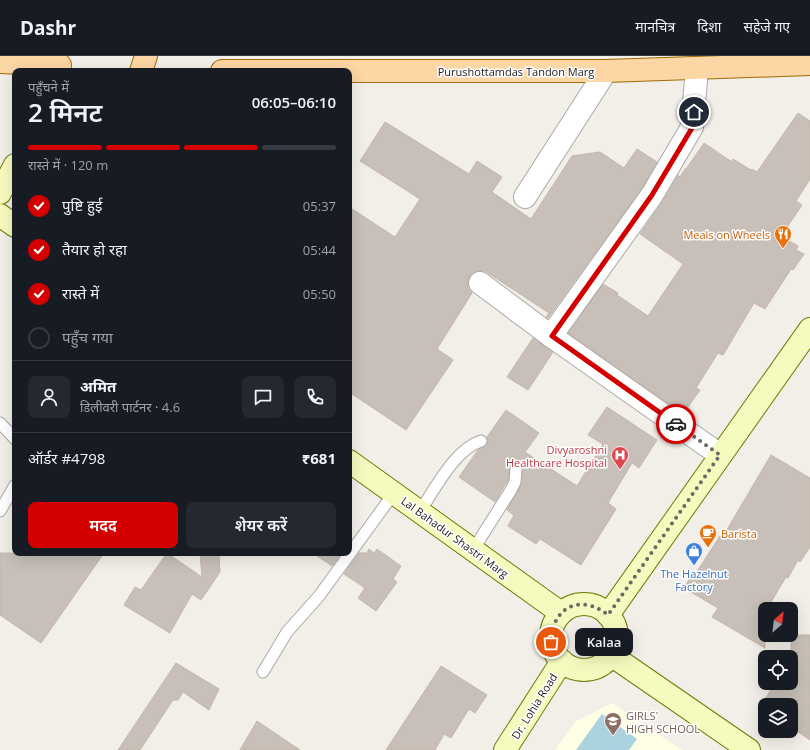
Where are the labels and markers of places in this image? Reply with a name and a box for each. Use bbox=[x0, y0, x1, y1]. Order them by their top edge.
pin bbox=[677, 95, 711, 129]
restaurant icon: Meals on Wheels bbox=[773, 224, 793, 249]
place label: Meals on Wheels bbox=[683, 227, 770, 242]
place label: Divyaroshni Healthcare Hospital bbox=[506, 442, 607, 470]
hospital icon: Divyaroshni Healthcare Hospital bbox=[610, 445, 630, 470]
cafe icon: Barista bbox=[698, 523, 718, 548]
place label: Barista bbox=[721, 526, 757, 541]
shop icon: The Hazelnut Factory bbox=[684, 541, 704, 566]
place label: The Hazelnut Factory bbox=[660, 566, 728, 594]
pin bbox=[534, 625, 568, 659]
callout: Kalaa bbox=[575, 628, 633, 656]
place label: GIRLS' HIGH SCHOOL bbox=[626, 708, 700, 736]
school or university icon: GIRLS' HIGH SCHOOL bbox=[603, 711, 623, 736]

